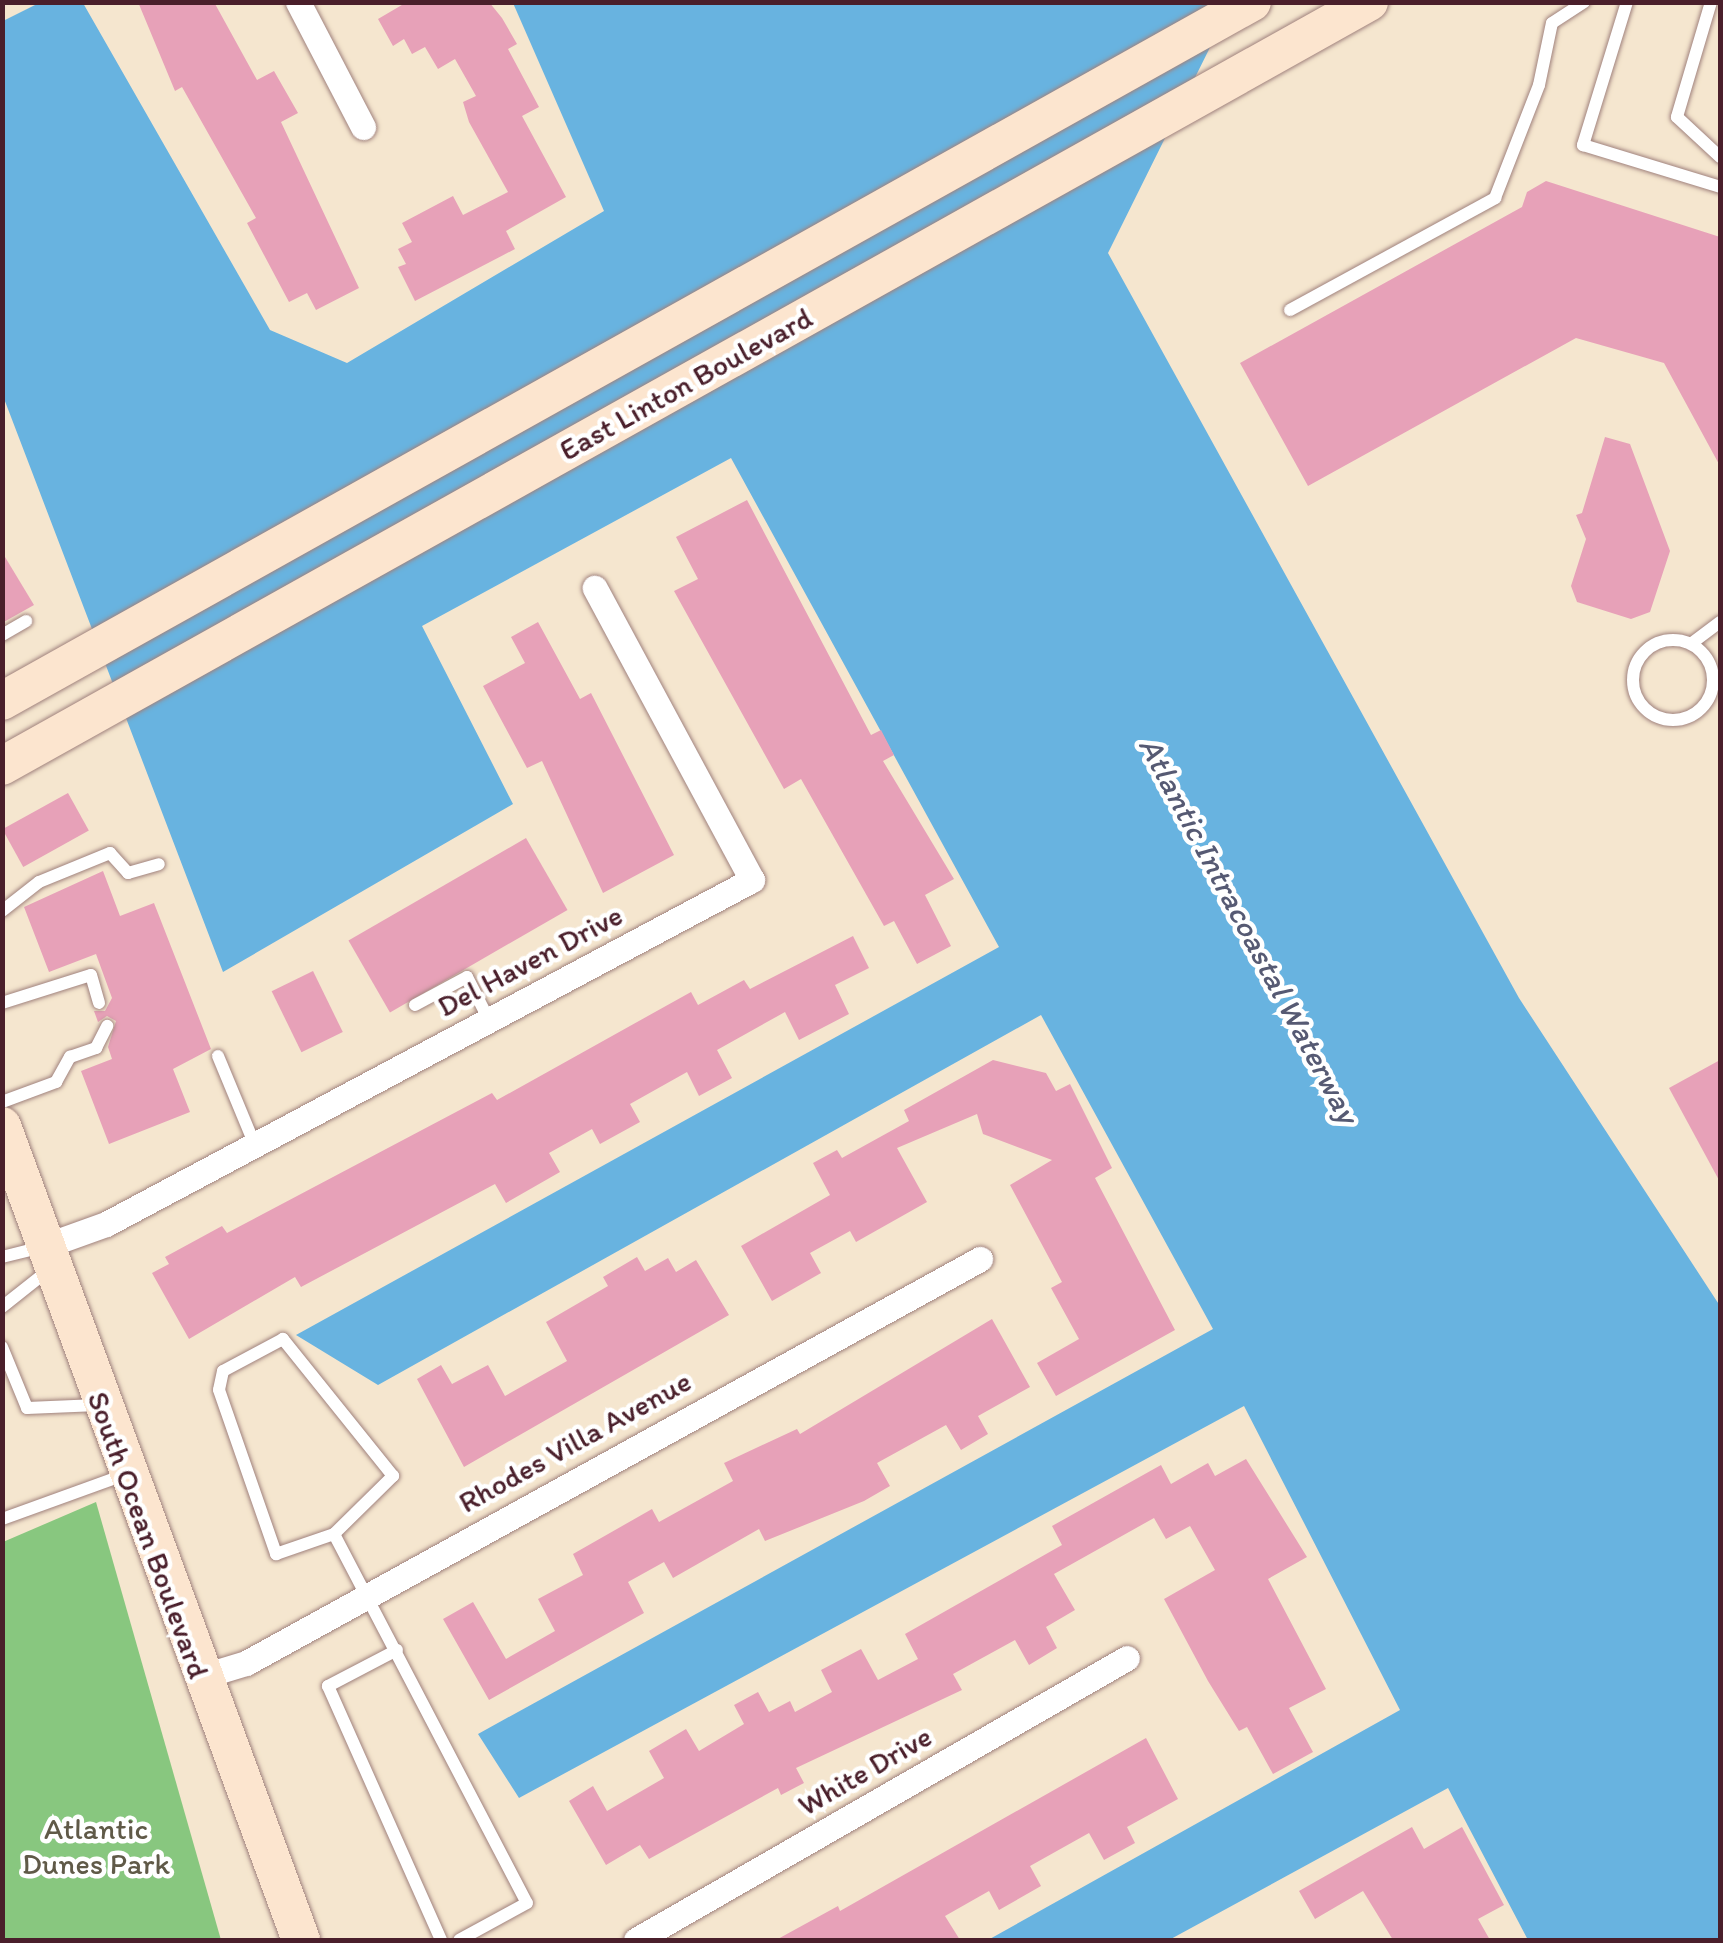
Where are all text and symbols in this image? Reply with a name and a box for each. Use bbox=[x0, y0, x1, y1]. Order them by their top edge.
street label: East Linton Boulevard bbox=[552, 299, 820, 469]
water label: Atlantic Intracoastal Waterway bbox=[1131, 730, 1367, 1130]
street label: Del Haven Drive bbox=[431, 897, 629, 1025]
street label: Rhodes Villa Avenue bbox=[454, 1364, 696, 1520]
street label: South Ocean Boulevard bbox=[80, 1387, 216, 1683]
street label: White Drive bbox=[791, 1718, 939, 1824]
park label: Atlantic Dunes Park bbox=[23, 1811, 169, 1882]

